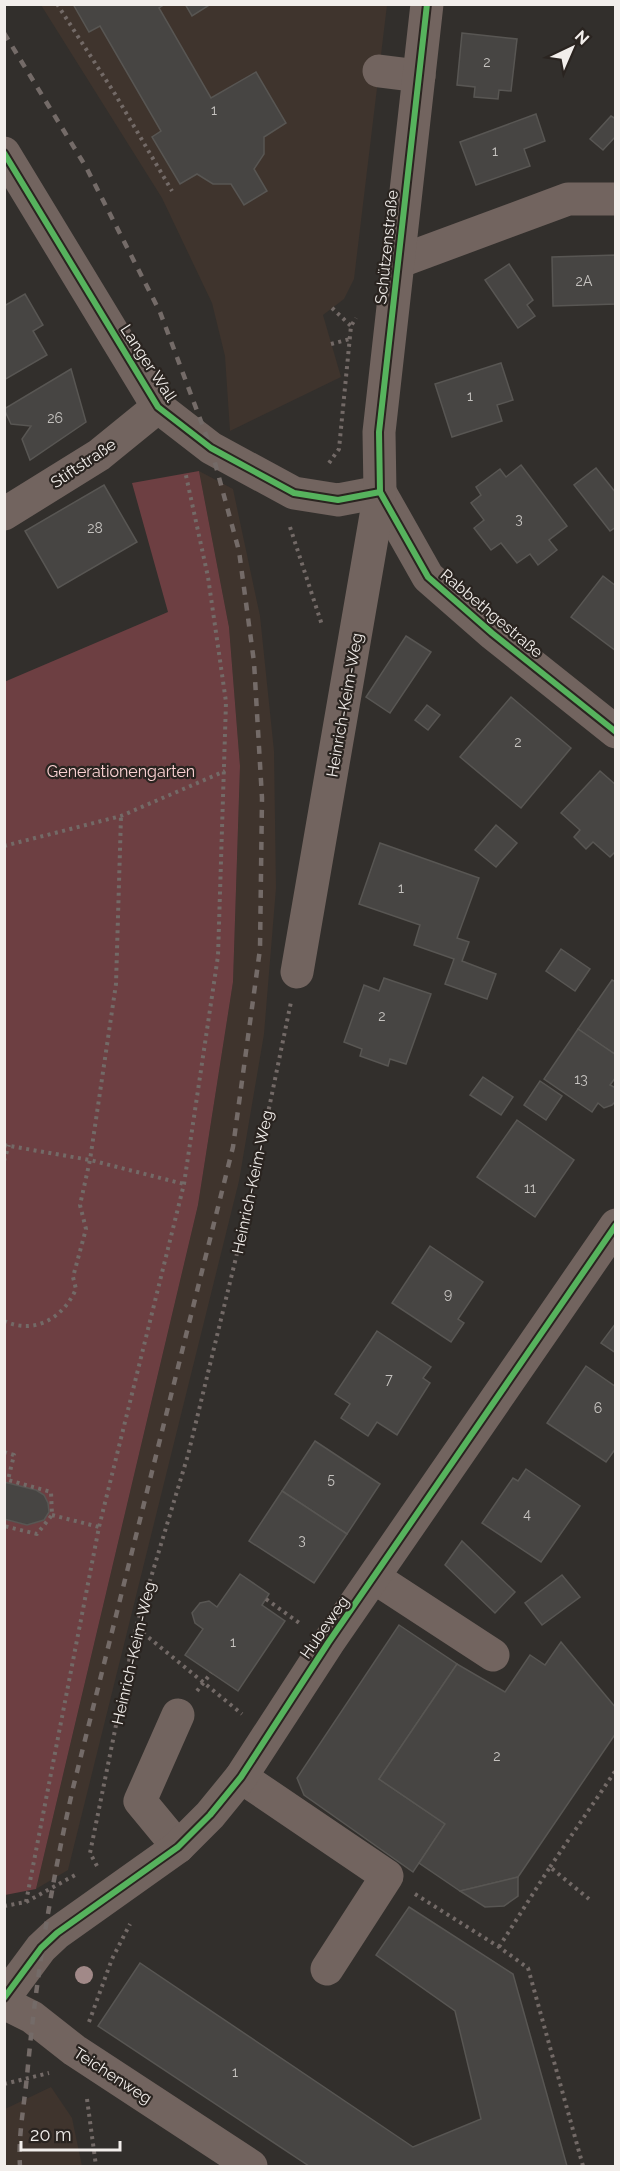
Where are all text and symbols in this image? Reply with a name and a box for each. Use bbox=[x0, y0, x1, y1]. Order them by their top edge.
north arrow bbox=[542, 18, 602, 78]
text: N bbox=[571, 26, 593, 49]
house number: 2 bbox=[483, 54, 491, 70]
house number: 1 bbox=[211, 102, 217, 118]
house number: 1 bbox=[492, 143, 498, 159]
street label: Schützenstraße bbox=[371, 189, 402, 305]
house number: 2A bbox=[576, 273, 593, 289]
street label: Langer Wall bbox=[116, 321, 181, 406]
house number: 1 bbox=[467, 388, 473, 404]
house number: 26 bbox=[47, 410, 63, 426]
street label: Stiftstraße bbox=[47, 435, 120, 492]
house number: 3 bbox=[515, 511, 523, 527]
house number: 28 bbox=[87, 520, 103, 536]
street label: Rabbethgestraße bbox=[437, 565, 547, 662]
street label: Heinrich-Keim-Weg bbox=[322, 631, 367, 779]
house number: 2 bbox=[514, 734, 522, 750]
park label: Generationengarten bbox=[47, 762, 195, 781]
house number: 1 bbox=[398, 880, 404, 896]
house number: 2 bbox=[378, 1008, 386, 1024]
house number: 13 bbox=[574, 1071, 588, 1087]
street label: Heinrich-Keim-Weg bbox=[228, 1109, 277, 1256]
house number: 11 bbox=[524, 1180, 536, 1196]
house number: 9 bbox=[444, 1286, 452, 1302]
house number: 7 bbox=[385, 1371, 393, 1387]
house number: 6 bbox=[594, 1400, 602, 1416]
house number: 5 bbox=[327, 1471, 335, 1487]
house number: 4 bbox=[523, 1506, 531, 1522]
house number: 3 bbox=[298, 1532, 306, 1548]
street label: Heinrich-Keim-Weg bbox=[108, 1580, 159, 1727]
street label: Hubeweg bbox=[296, 1592, 353, 1662]
house number: 1 bbox=[230, 1634, 236, 1650]
house number: 2 bbox=[493, 1748, 501, 1764]
street label: Teichenweg bbox=[70, 2043, 155, 2108]
house number: 1 bbox=[232, 2064, 238, 2080]
scale bar bbox=[21, 2114, 120, 2152]
text: 20 m bbox=[30, 2124, 72, 2145]

